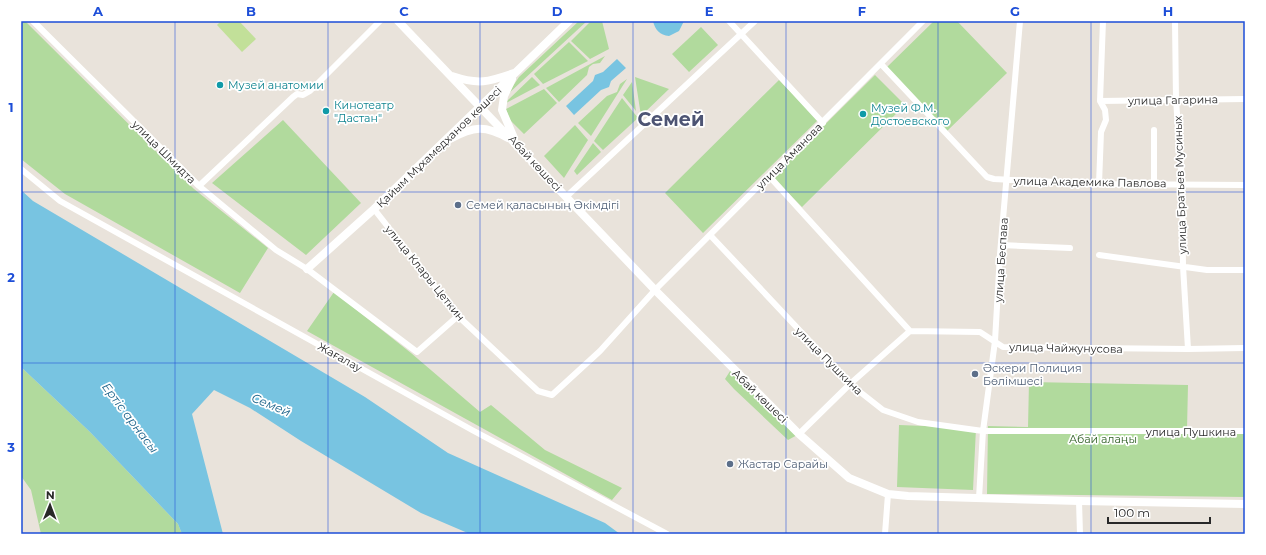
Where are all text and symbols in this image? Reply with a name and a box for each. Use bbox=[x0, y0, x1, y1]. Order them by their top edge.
text: A bbox=[92, 3, 104, 19]
text: B bbox=[246, 3, 256, 19]
text: C bbox=[399, 3, 409, 19]
text: D bbox=[552, 3, 563, 19]
text: E bbox=[705, 3, 714, 19]
text: F bbox=[858, 3, 866, 19]
text: G bbox=[1010, 3, 1020, 19]
text: H bbox=[1163, 3, 1173, 19]
place label: Музей анатомии bbox=[228, 78, 324, 92]
marker: Музей анатомии bbox=[215, 80, 225, 90]
street label: Қайым Мұхамедханов көшесі bbox=[373, 83, 505, 211]
street label: улица Гагарина bbox=[1127, 92, 1218, 108]
place label: Кинотеатр "Дастан" bbox=[334, 98, 394, 125]
text: 1 bbox=[8, 99, 14, 115]
place label: Музей Ф.М. Достоевского bbox=[871, 101, 949, 128]
marker: Кинотеатр "Дастан" bbox=[321, 106, 331, 116]
district label: Семей bbox=[638, 108, 704, 131]
marker: Музей Ф.М. Достоевского bbox=[858, 109, 868, 119]
street label: улица Братьев Мусиных bbox=[1171, 115, 1189, 256]
street label: улица Шмидта bbox=[129, 117, 199, 187]
street label: улица Аманова bbox=[752, 120, 825, 193]
street label: Абай көшесі bbox=[505, 132, 565, 194]
street label: улица Академика Павлова bbox=[1012, 174, 1167, 190]
place label: Семей қаласының Әкімдігі bbox=[466, 198, 619, 212]
marker: Семей қаласының Әкімдігі bbox=[453, 200, 463, 210]
street label: улица Беспава bbox=[991, 217, 1011, 304]
street label: улица Клары Цеткин bbox=[381, 221, 468, 324]
text: 2 bbox=[7, 269, 15, 285]
street label: улица Пушкина bbox=[791, 323, 866, 398]
street label: Жағалау bbox=[315, 339, 365, 375]
street label: улица Чайжунусова bbox=[1008, 340, 1123, 356]
place label: Әскери Полиция Бөлімшесі bbox=[983, 361, 1082, 388]
street label: Абай көшесі bbox=[729, 366, 791, 426]
marker: Әскери Полиция Бөлімшесі bbox=[970, 369, 980, 379]
water label: Ертіс арнасы bbox=[99, 380, 162, 456]
water label: Семей bbox=[249, 390, 293, 419]
street label: улица Пушкина bbox=[1145, 425, 1236, 439]
park label: Абай алаңы bbox=[1069, 432, 1137, 446]
text: 3 bbox=[6, 439, 15, 455]
place label: Жастар Сарайы bbox=[738, 457, 828, 471]
marker: Жастар Сарайы bbox=[725, 459, 735, 469]
north arrow bbox=[30, 485, 70, 525]
text: N bbox=[46, 488, 55, 502]
scale bar bbox=[1108, 499, 1210, 525]
text: 100 m bbox=[1114, 505, 1150, 520]

